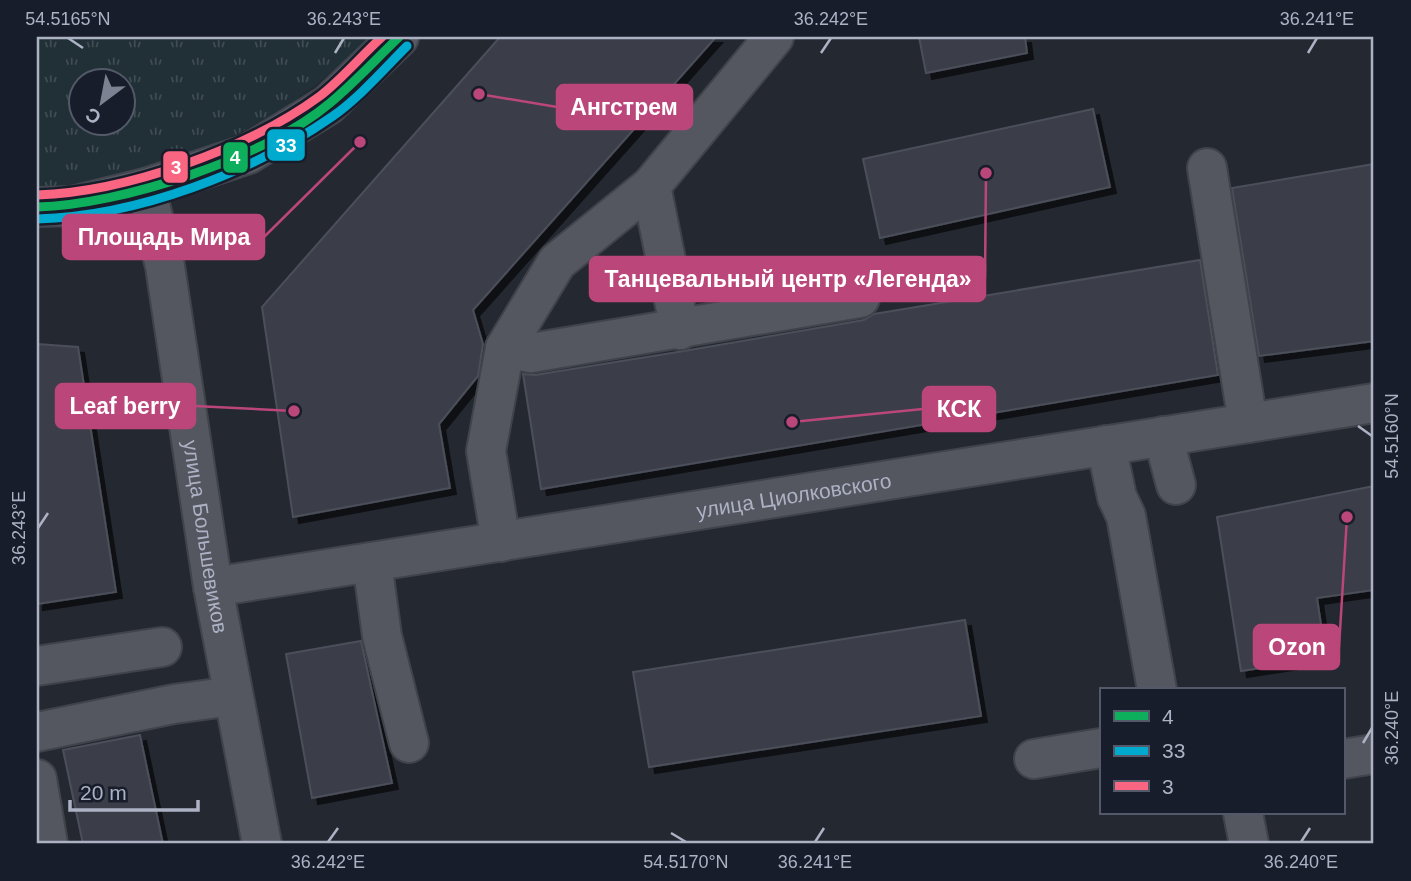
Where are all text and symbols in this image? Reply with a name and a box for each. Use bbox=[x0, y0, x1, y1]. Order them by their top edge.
text: 54.5165°N bbox=[25, 9, 111, 29]
text: 36.243°E bbox=[307, 9, 381, 29]
text: 36.242°E bbox=[794, 9, 868, 29]
text: 36.241°E bbox=[1280, 9, 1354, 29]
north arrow bbox=[66, 66, 136, 136]
callout: Ангстрем bbox=[557, 85, 692, 129]
text: Ангстрем bbox=[570, 94, 678, 120]
text: С bbox=[82, 103, 105, 129]
line badge: 33 bbox=[266, 128, 306, 162]
text: 33 bbox=[275, 135, 297, 156]
line badge: 4 bbox=[222, 141, 249, 174]
text: 4 bbox=[230, 147, 241, 168]
line badge: 3 bbox=[162, 150, 189, 184]
text: 3 bbox=[171, 157, 181, 178]
callout: Площадь Мира bbox=[63, 215, 264, 259]
text: Площадь Мира bbox=[78, 224, 251, 250]
callout: Танцевальный центр «Легенда» bbox=[590, 257, 985, 301]
text: Танцевальный центр «Легенда» bbox=[604, 266, 972, 292]
callout: Leaf berry bbox=[56, 384, 195, 428]
callout: КСК bbox=[923, 387, 995, 431]
text: Leaf berry bbox=[69, 393, 181, 419]
text: 54.5160°N bbox=[1382, 393, 1402, 479]
text: КСК bbox=[937, 396, 982, 422]
street label: улица Большевиков bbox=[180, 438, 233, 635]
street label: улица Циолковского bbox=[695, 468, 893, 522]
text: 36.243°E bbox=[9, 491, 29, 565]
callout: Ozon bbox=[1254, 625, 1339, 669]
text: Ozon bbox=[1268, 634, 1326, 660]
legend bbox=[1100, 688, 1344, 814]
text: 36.240°E bbox=[1382, 691, 1402, 765]
text: 4 bbox=[1162, 705, 1174, 728]
text: 33 bbox=[1162, 739, 1185, 762]
scale bar bbox=[70, 769, 198, 813]
text: 3 bbox=[1162, 775, 1174, 798]
text: 20 m bbox=[80, 781, 127, 804]
text: 36.242°E bbox=[291, 852, 365, 872]
text: 54.5170°N bbox=[643, 852, 729, 872]
text: 36.241°E bbox=[778, 852, 852, 872]
text: 36.240°E bbox=[1264, 852, 1338, 872]

